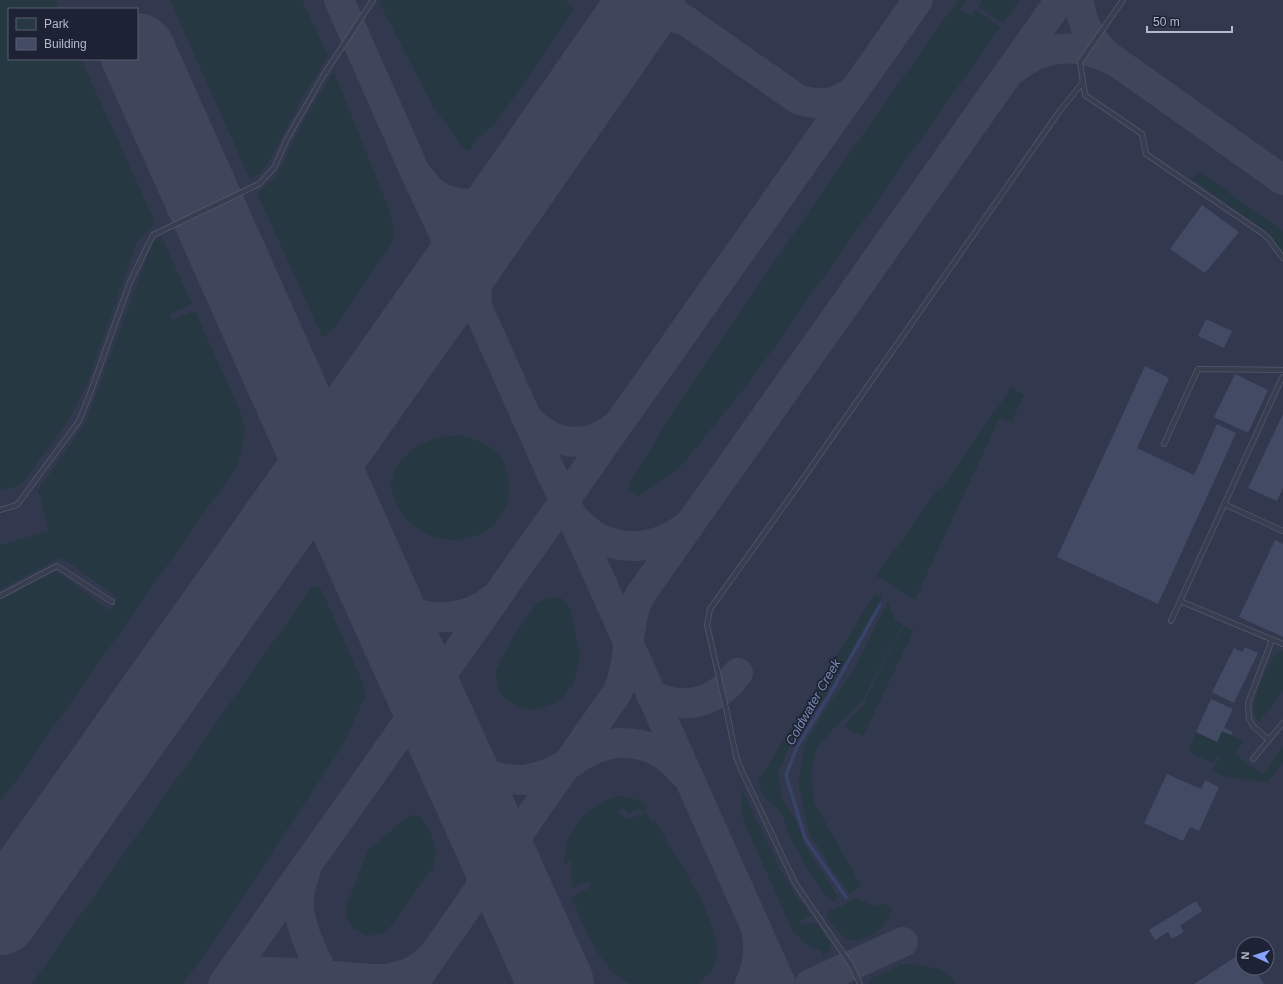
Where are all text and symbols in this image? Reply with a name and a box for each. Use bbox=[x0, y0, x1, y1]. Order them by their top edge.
legend bbox=[8, 8, 138, 60]
scale bar bbox=[1147, 8, 1232, 34]
text: 50 m bbox=[1153, 15, 1180, 29]
text: Park bbox=[44, 17, 70, 31]
text: Building bbox=[44, 37, 87, 51]
water label: Coldwater Creek bbox=[782, 655, 844, 748]
north arrow bbox=[1235, 936, 1275, 976]
text: N bbox=[1239, 951, 1251, 960]

